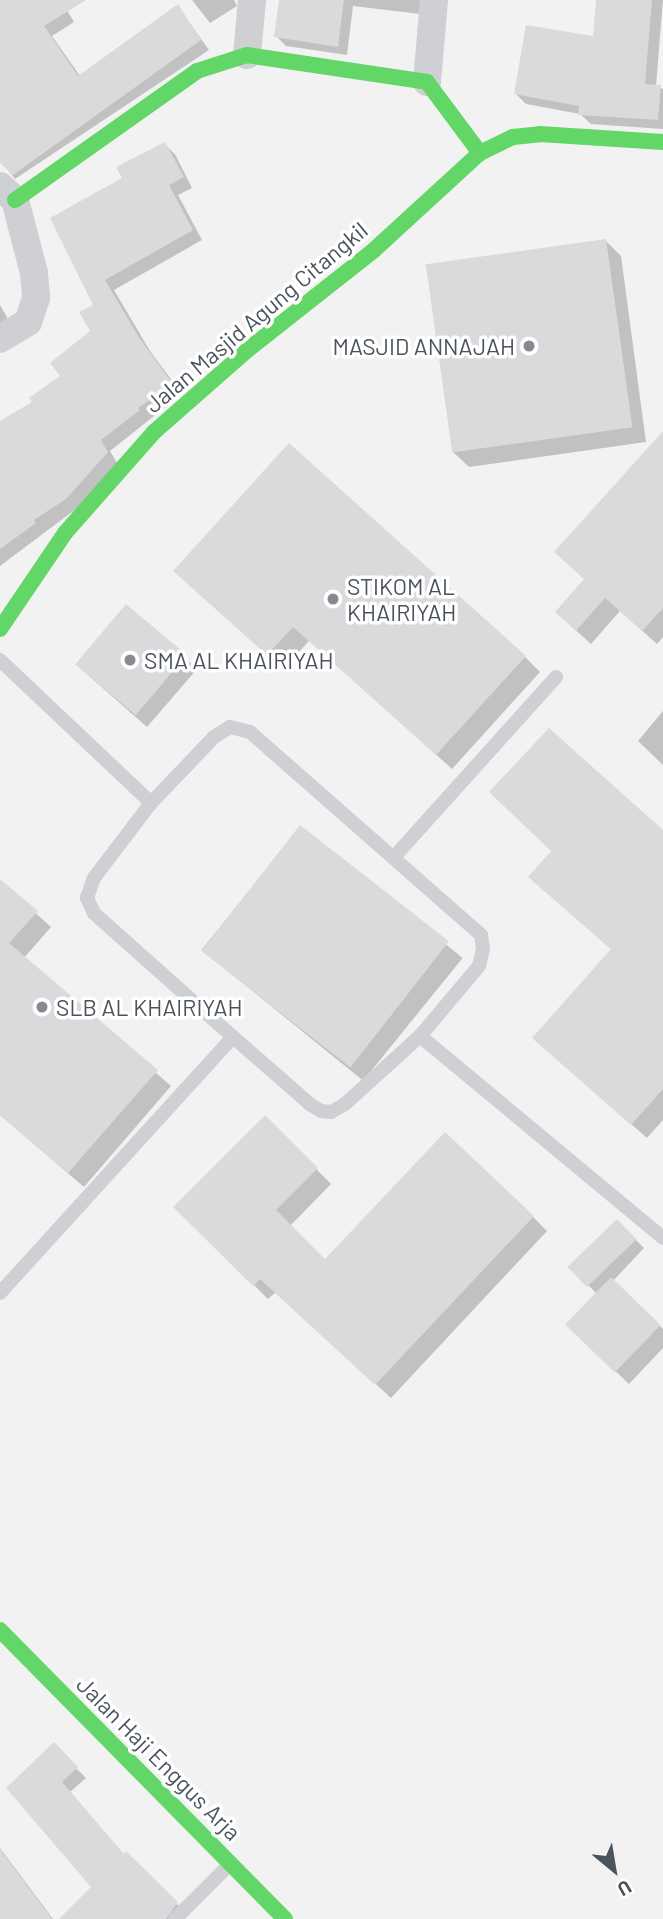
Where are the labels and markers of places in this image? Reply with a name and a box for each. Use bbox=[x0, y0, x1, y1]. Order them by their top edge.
place label: MASJID ANNAJAH bbox=[333, 332, 515, 360]
marker: MASJID ANNAJAH bbox=[521, 338, 537, 354]
place label: STIKOM AL KHAIRIYAH bbox=[347, 572, 456, 626]
marker: STIKOM AL KHAIRIYAH bbox=[325, 591, 341, 607]
place label: SMA AL KHAIRIYAH bbox=[144, 646, 333, 674]
marker: SMA AL KHAIRIYAH bbox=[122, 652, 138, 668]
place label: SLB AL KHAIRIYAH bbox=[56, 993, 243, 1021]
marker: SLB AL KHAIRIYAH bbox=[34, 999, 50, 1015]

